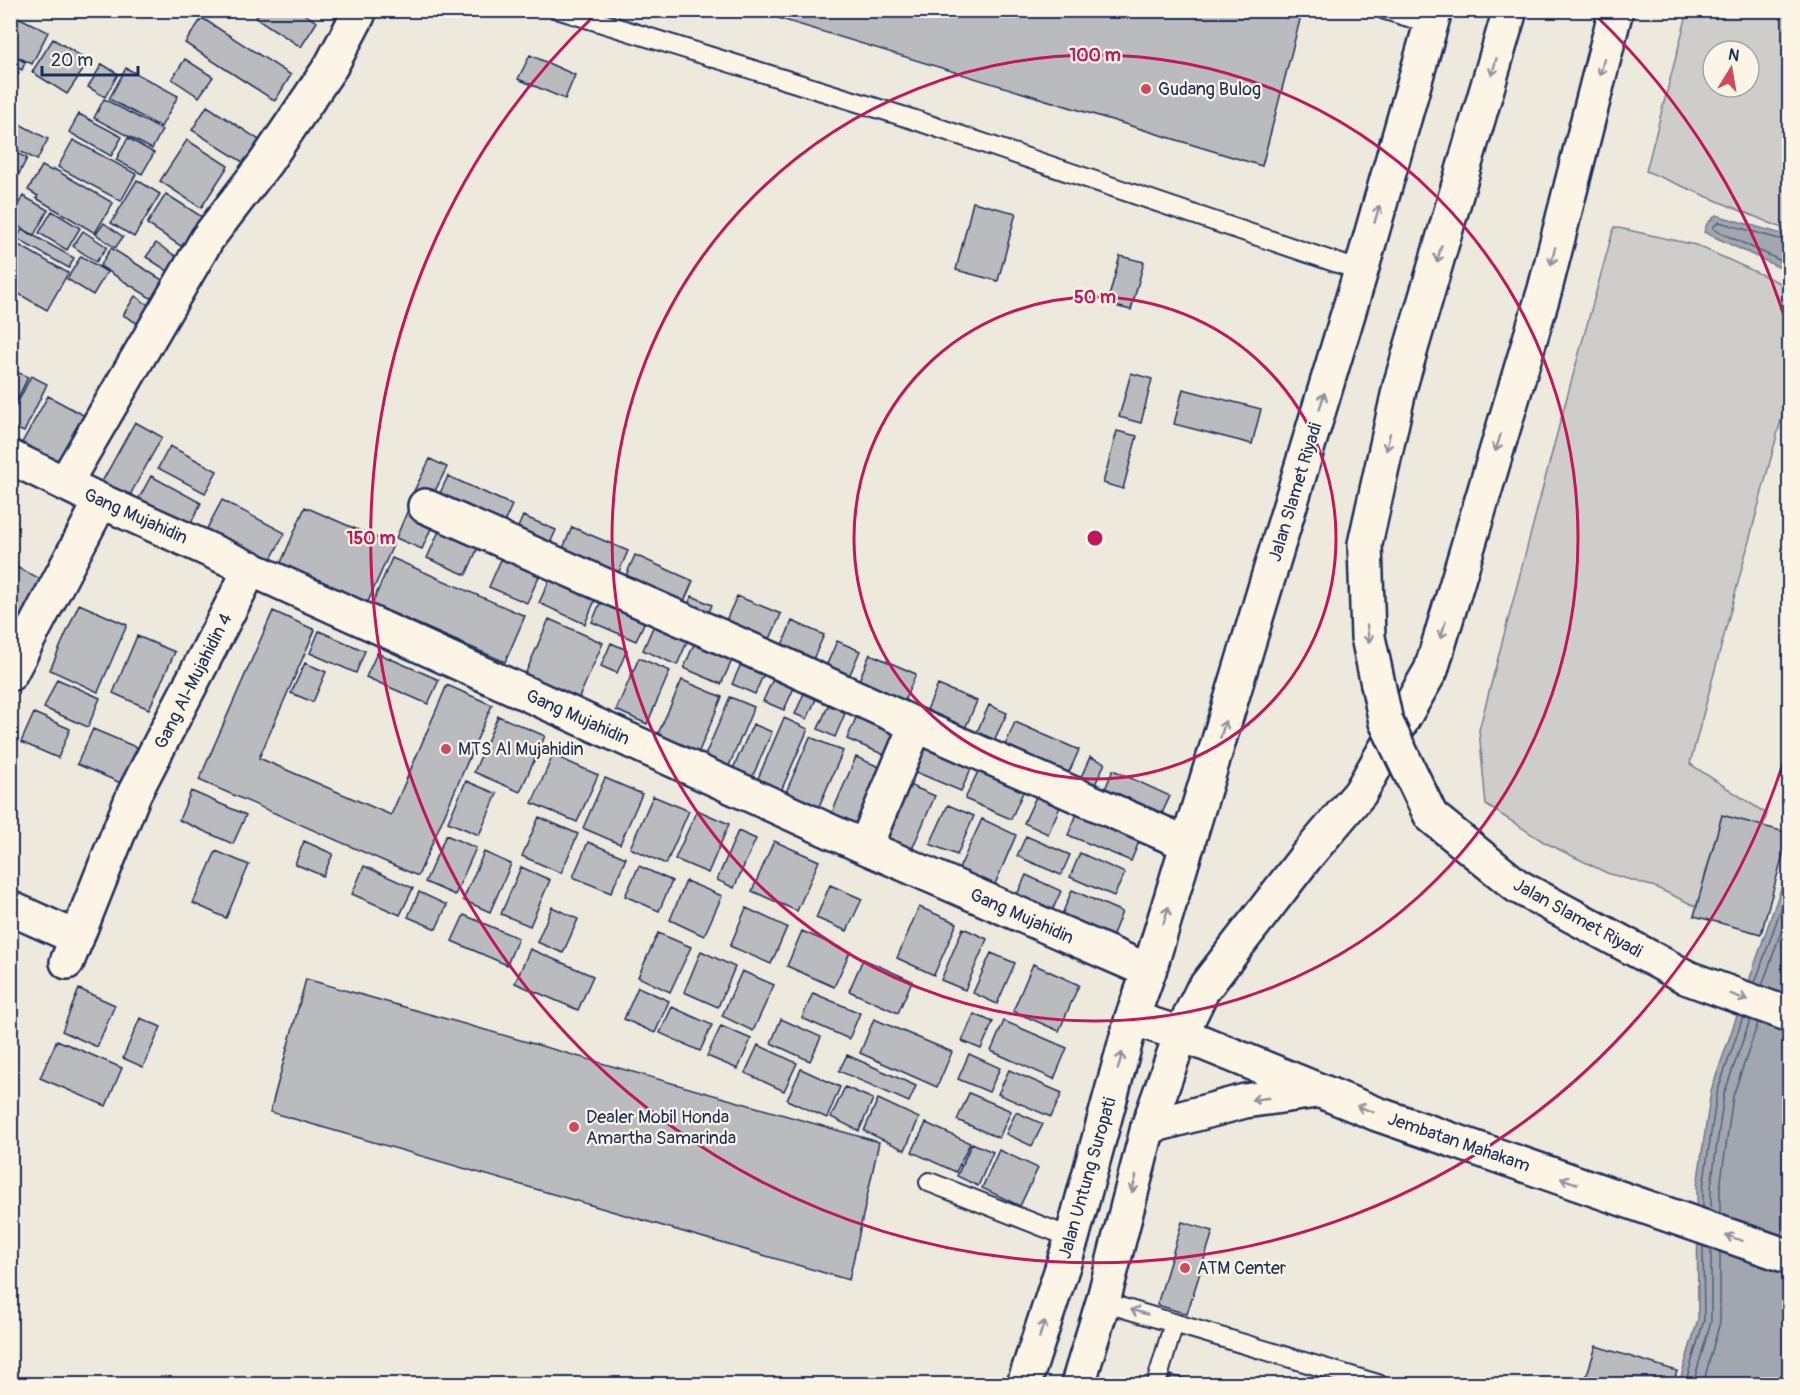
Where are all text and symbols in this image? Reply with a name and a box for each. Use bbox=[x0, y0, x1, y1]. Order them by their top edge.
scale bar bbox=[42, 39, 138, 77]
north arrow bbox=[1701, 39, 1761, 99]
text: 100 m bbox=[1069, 44, 1121, 67]
text: N bbox=[1726, 44, 1741, 66]
text: 20 m bbox=[51, 49, 93, 72]
one-way arrow bbox=[1488, 57, 1499, 76]
one-way arrow bbox=[1595, 57, 1607, 76]
place label: Gudang Bulog bbox=[1158, 78, 1261, 101]
marker: Gudang Bulog bbox=[1139, 82, 1153, 96]
one-way arrow bbox=[1372, 205, 1384, 224]
one-way arrow bbox=[1433, 244, 1444, 263]
one-way arrow bbox=[1547, 246, 1559, 265]
text: 50 m bbox=[1074, 286, 1116, 309]
one-way arrow bbox=[1317, 392, 1328, 411]
street label: Jalan Slamet Riyadi bbox=[1263, 420, 1328, 564]
one-way arrow bbox=[1382, 432, 1393, 451]
one-way arrow bbox=[1492, 433, 1503, 452]
street label: Gang Mujahidin bbox=[80, 483, 191, 550]
text: 150 m bbox=[347, 527, 396, 550]
centre of rings bbox=[1085, 528, 1105, 548]
street label: Gang Al-Mujahidin 4 bbox=[149, 609, 238, 753]
one-way arrow bbox=[1437, 620, 1448, 639]
one-way arrow bbox=[1363, 624, 1374, 644]
street label: Gang Mujahidin bbox=[522, 684, 633, 751]
one-way arrow bbox=[1218, 719, 1229, 738]
place label: MTS Al Mujahidin bbox=[458, 738, 584, 761]
marker: MTS Al Mujahidin bbox=[439, 742, 453, 756]
street label: Jalan Slamet Riyadi bbox=[1509, 873, 1646, 963]
street label: Gang Mujahidin bbox=[966, 883, 1077, 950]
one-way arrow bbox=[1161, 906, 1172, 925]
one-way arrow bbox=[1729, 992, 1748, 1003]
one-way arrow bbox=[1115, 1052, 1126, 1071]
one-way arrow bbox=[1251, 1093, 1271, 1104]
street label: Jalan Untung Suropati bbox=[1053, 1095, 1122, 1261]
one-way arrow bbox=[1357, 1103, 1375, 1114]
place label: Dealer Mobil Honda Amartha Samarinda bbox=[586, 1106, 736, 1150]
street label: Jembatan Mahakam bbox=[1385, 1107, 1533, 1178]
marker: Dealer Mobil Honda Amartha Samarinda bbox=[567, 1120, 581, 1134]
one-way arrow bbox=[1128, 1174, 1139, 1193]
one-way arrow bbox=[1560, 1174, 1579, 1185]
one-way arrow bbox=[1725, 1232, 1744, 1243]
place label: ATM Center bbox=[1197, 1257, 1287, 1280]
marker: ATM Center bbox=[1178, 1261, 1192, 1275]
one-way arrow bbox=[1130, 1306, 1149, 1317]
one-way arrow bbox=[1037, 1320, 1048, 1339]

